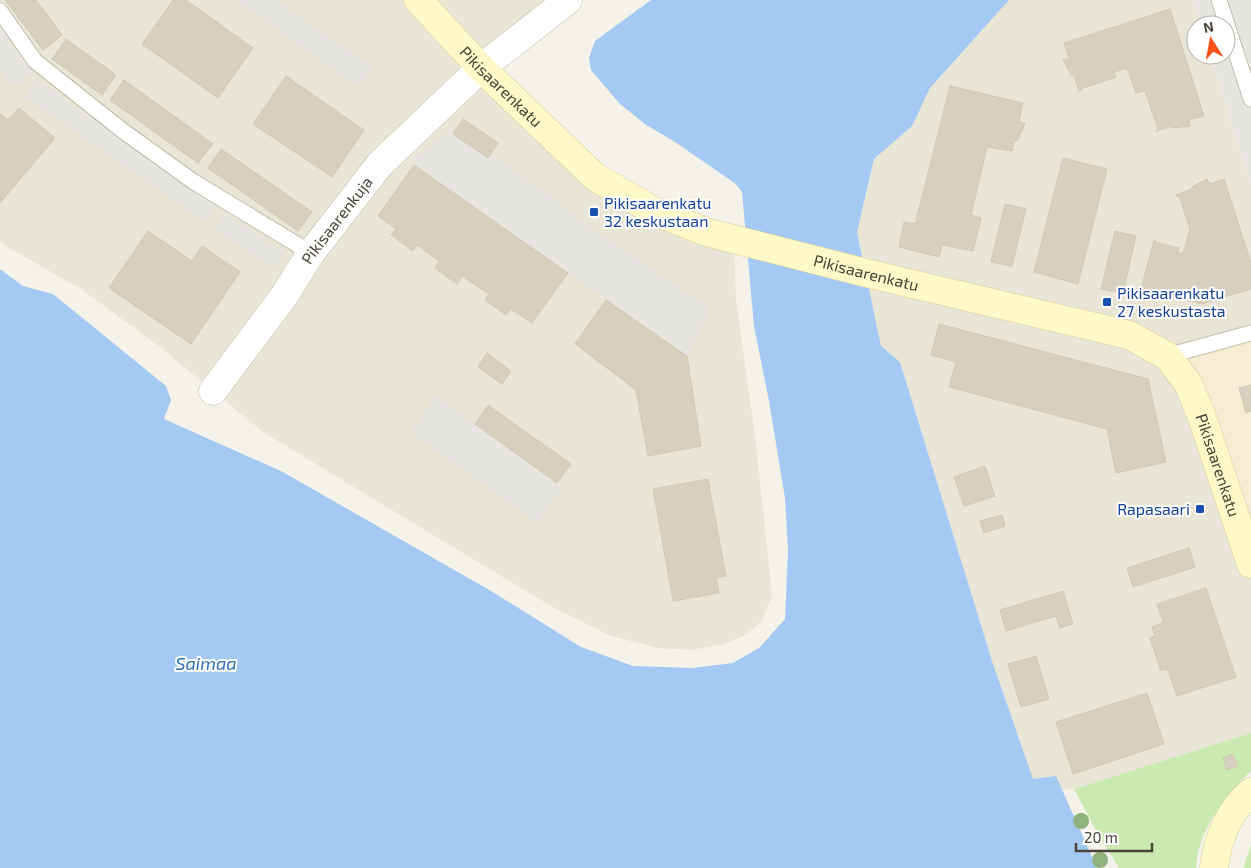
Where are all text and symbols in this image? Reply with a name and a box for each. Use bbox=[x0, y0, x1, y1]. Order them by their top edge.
north arrow bbox=[1186, 15, 1236, 65]
text: N bbox=[1202, 17, 1215, 36]
street label: Pikisaarenkatu bbox=[456, 42, 547, 131]
street label: Pikisaarenkuja bbox=[297, 172, 376, 267]
place label: Pikisaarenkatu 32 keskustaan bbox=[604, 193, 711, 230]
marker: Pikisaarenkatu 32 keskustaan bbox=[588, 206, 600, 218]
street label: Pikisaarenkatu bbox=[812, 250, 921, 294]
place label: Pikisaarenkatu 27 keskustasta bbox=[1117, 283, 1226, 320]
marker: Pikisaarenkatu 27 keskustasta bbox=[1101, 296, 1113, 308]
street label: Pikisaarenkatu bbox=[1192, 411, 1245, 519]
place label: Rapasaari bbox=[1117, 499, 1190, 518]
marker: Rapasaari bbox=[1194, 503, 1206, 515]
water label: Saimaa bbox=[175, 652, 237, 674]
scale bar bbox=[1076, 820, 1152, 852]
text: 20 m bbox=[1084, 828, 1118, 846]

